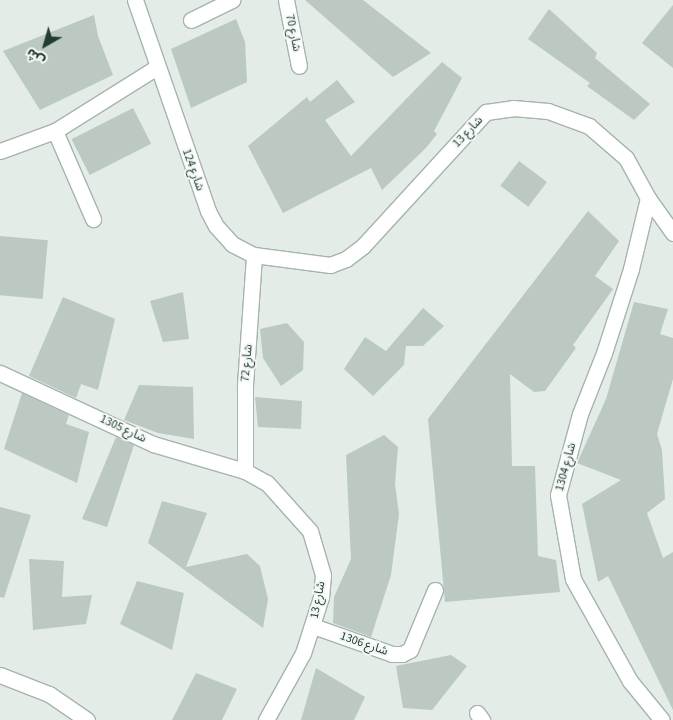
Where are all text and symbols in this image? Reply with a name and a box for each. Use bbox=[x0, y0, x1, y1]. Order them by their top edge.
street label: شارع 70 bbox=[282, 13, 304, 53]
north arrow bbox=[20, 20, 70, 70]
text: ش bbox=[22, 43, 49, 71]
street label: شارع 13 bbox=[450, 113, 486, 151]
street label: شارع 124 bbox=[179, 147, 207, 193]
street label: شارع 72 bbox=[238, 344, 256, 382]
street label: شارع 1305 bbox=[97, 412, 149, 446]
street label: شارع 1304 bbox=[553, 441, 579, 493]
street label: شارع 13 bbox=[307, 580, 329, 620]
street label: شارع 1306 bbox=[338, 629, 390, 659]

